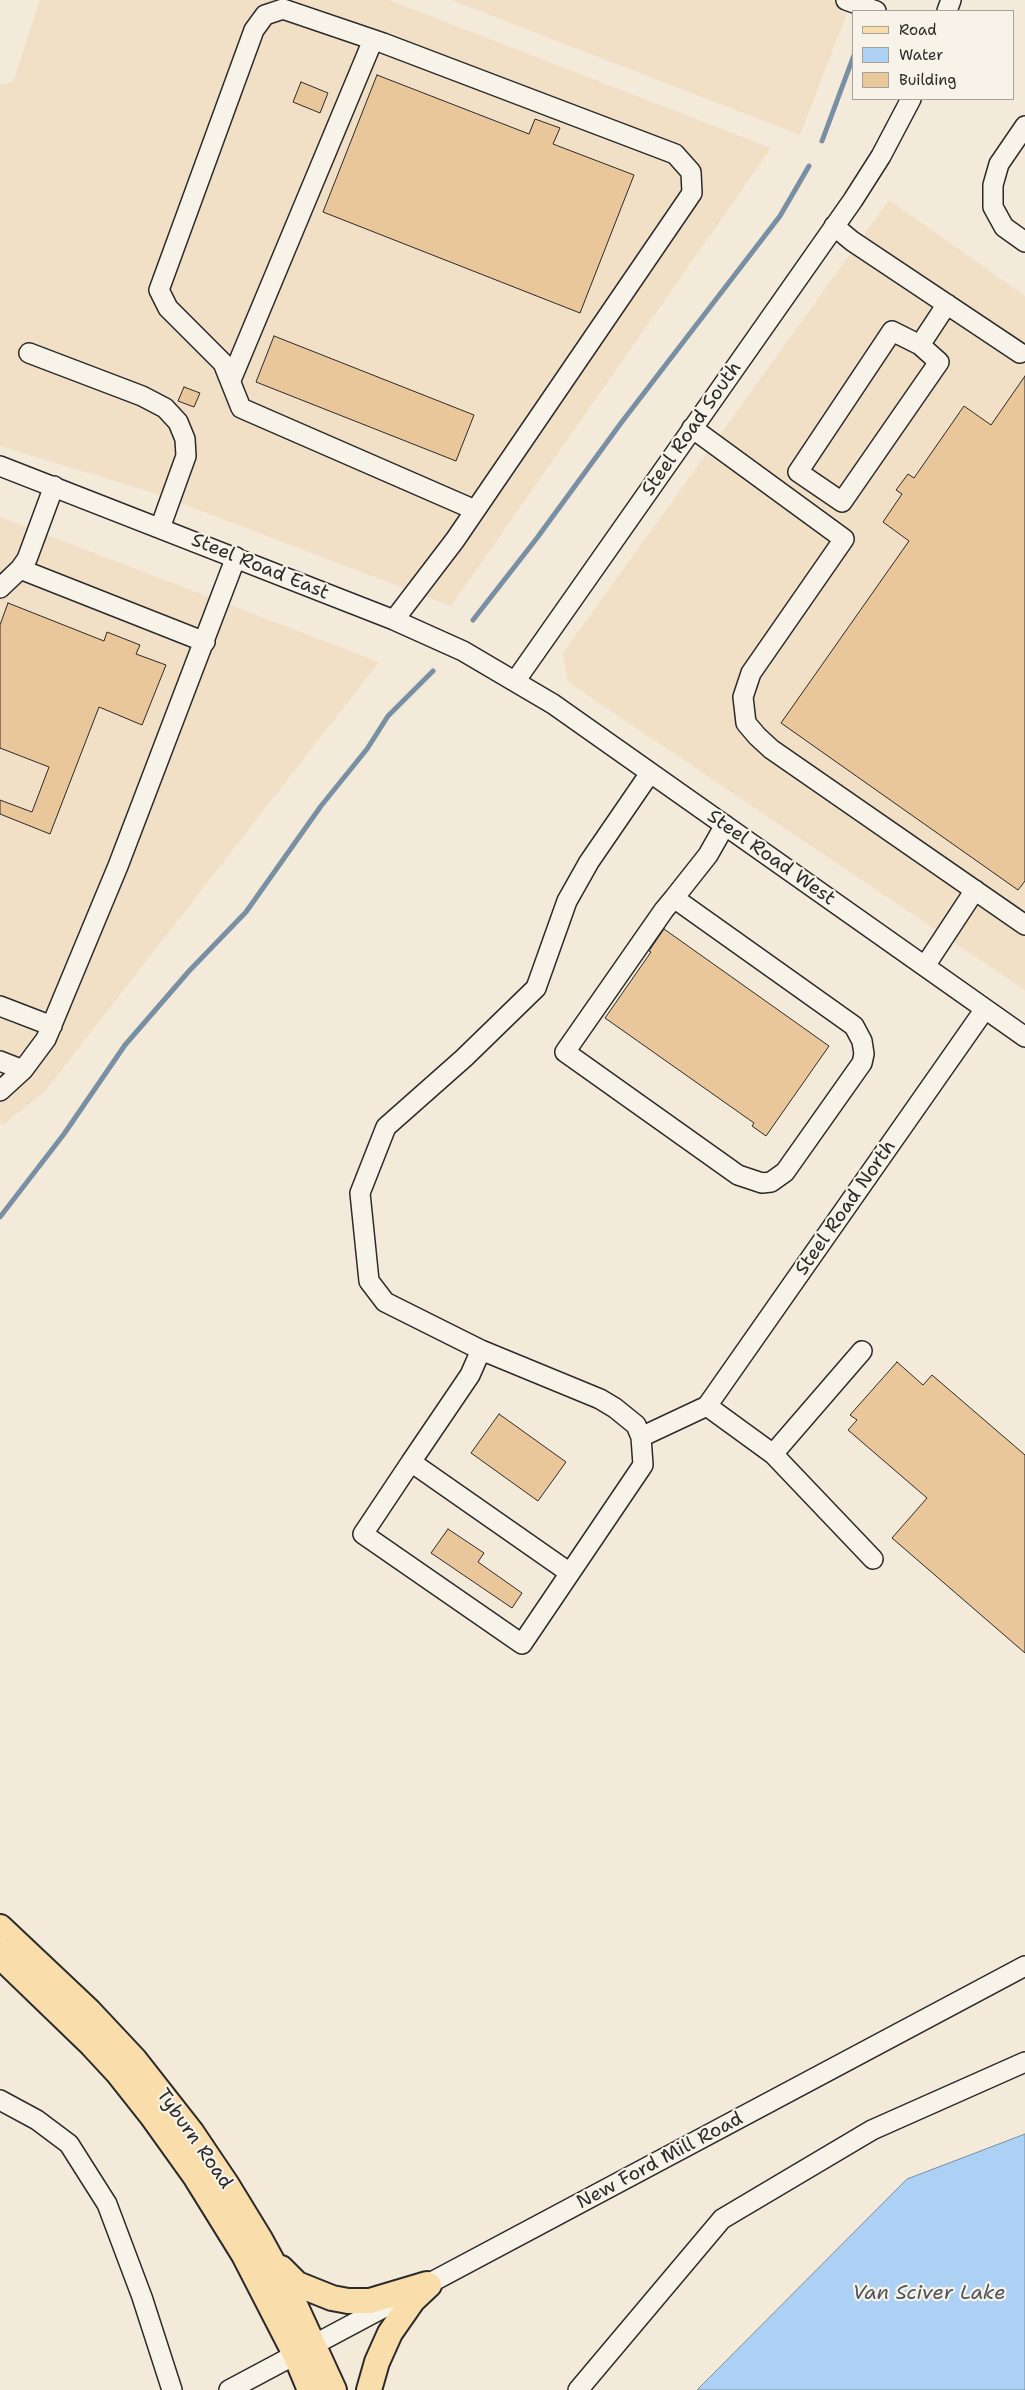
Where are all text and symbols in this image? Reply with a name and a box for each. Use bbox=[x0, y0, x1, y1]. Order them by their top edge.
legend bbox=[852, 10, 1015, 100]
text: Road bbox=[899, 20, 937, 40]
text: Water bbox=[899, 45, 943, 65]
text: Building bbox=[899, 70, 956, 90]
street label: Steel Road South bbox=[637, 358, 747, 500]
street label: Steel Road East bbox=[188, 529, 332, 605]
street label: Steel Road West bbox=[703, 805, 839, 911]
street label: Steel Road North bbox=[791, 1136, 901, 1280]
street label: Tyburn Road bbox=[151, 2085, 237, 2193]
street label: New Ford Mill Road bbox=[573, 2108, 747, 2214]
water label: Van Sciver Lake bbox=[852, 2282, 1006, 2306]

